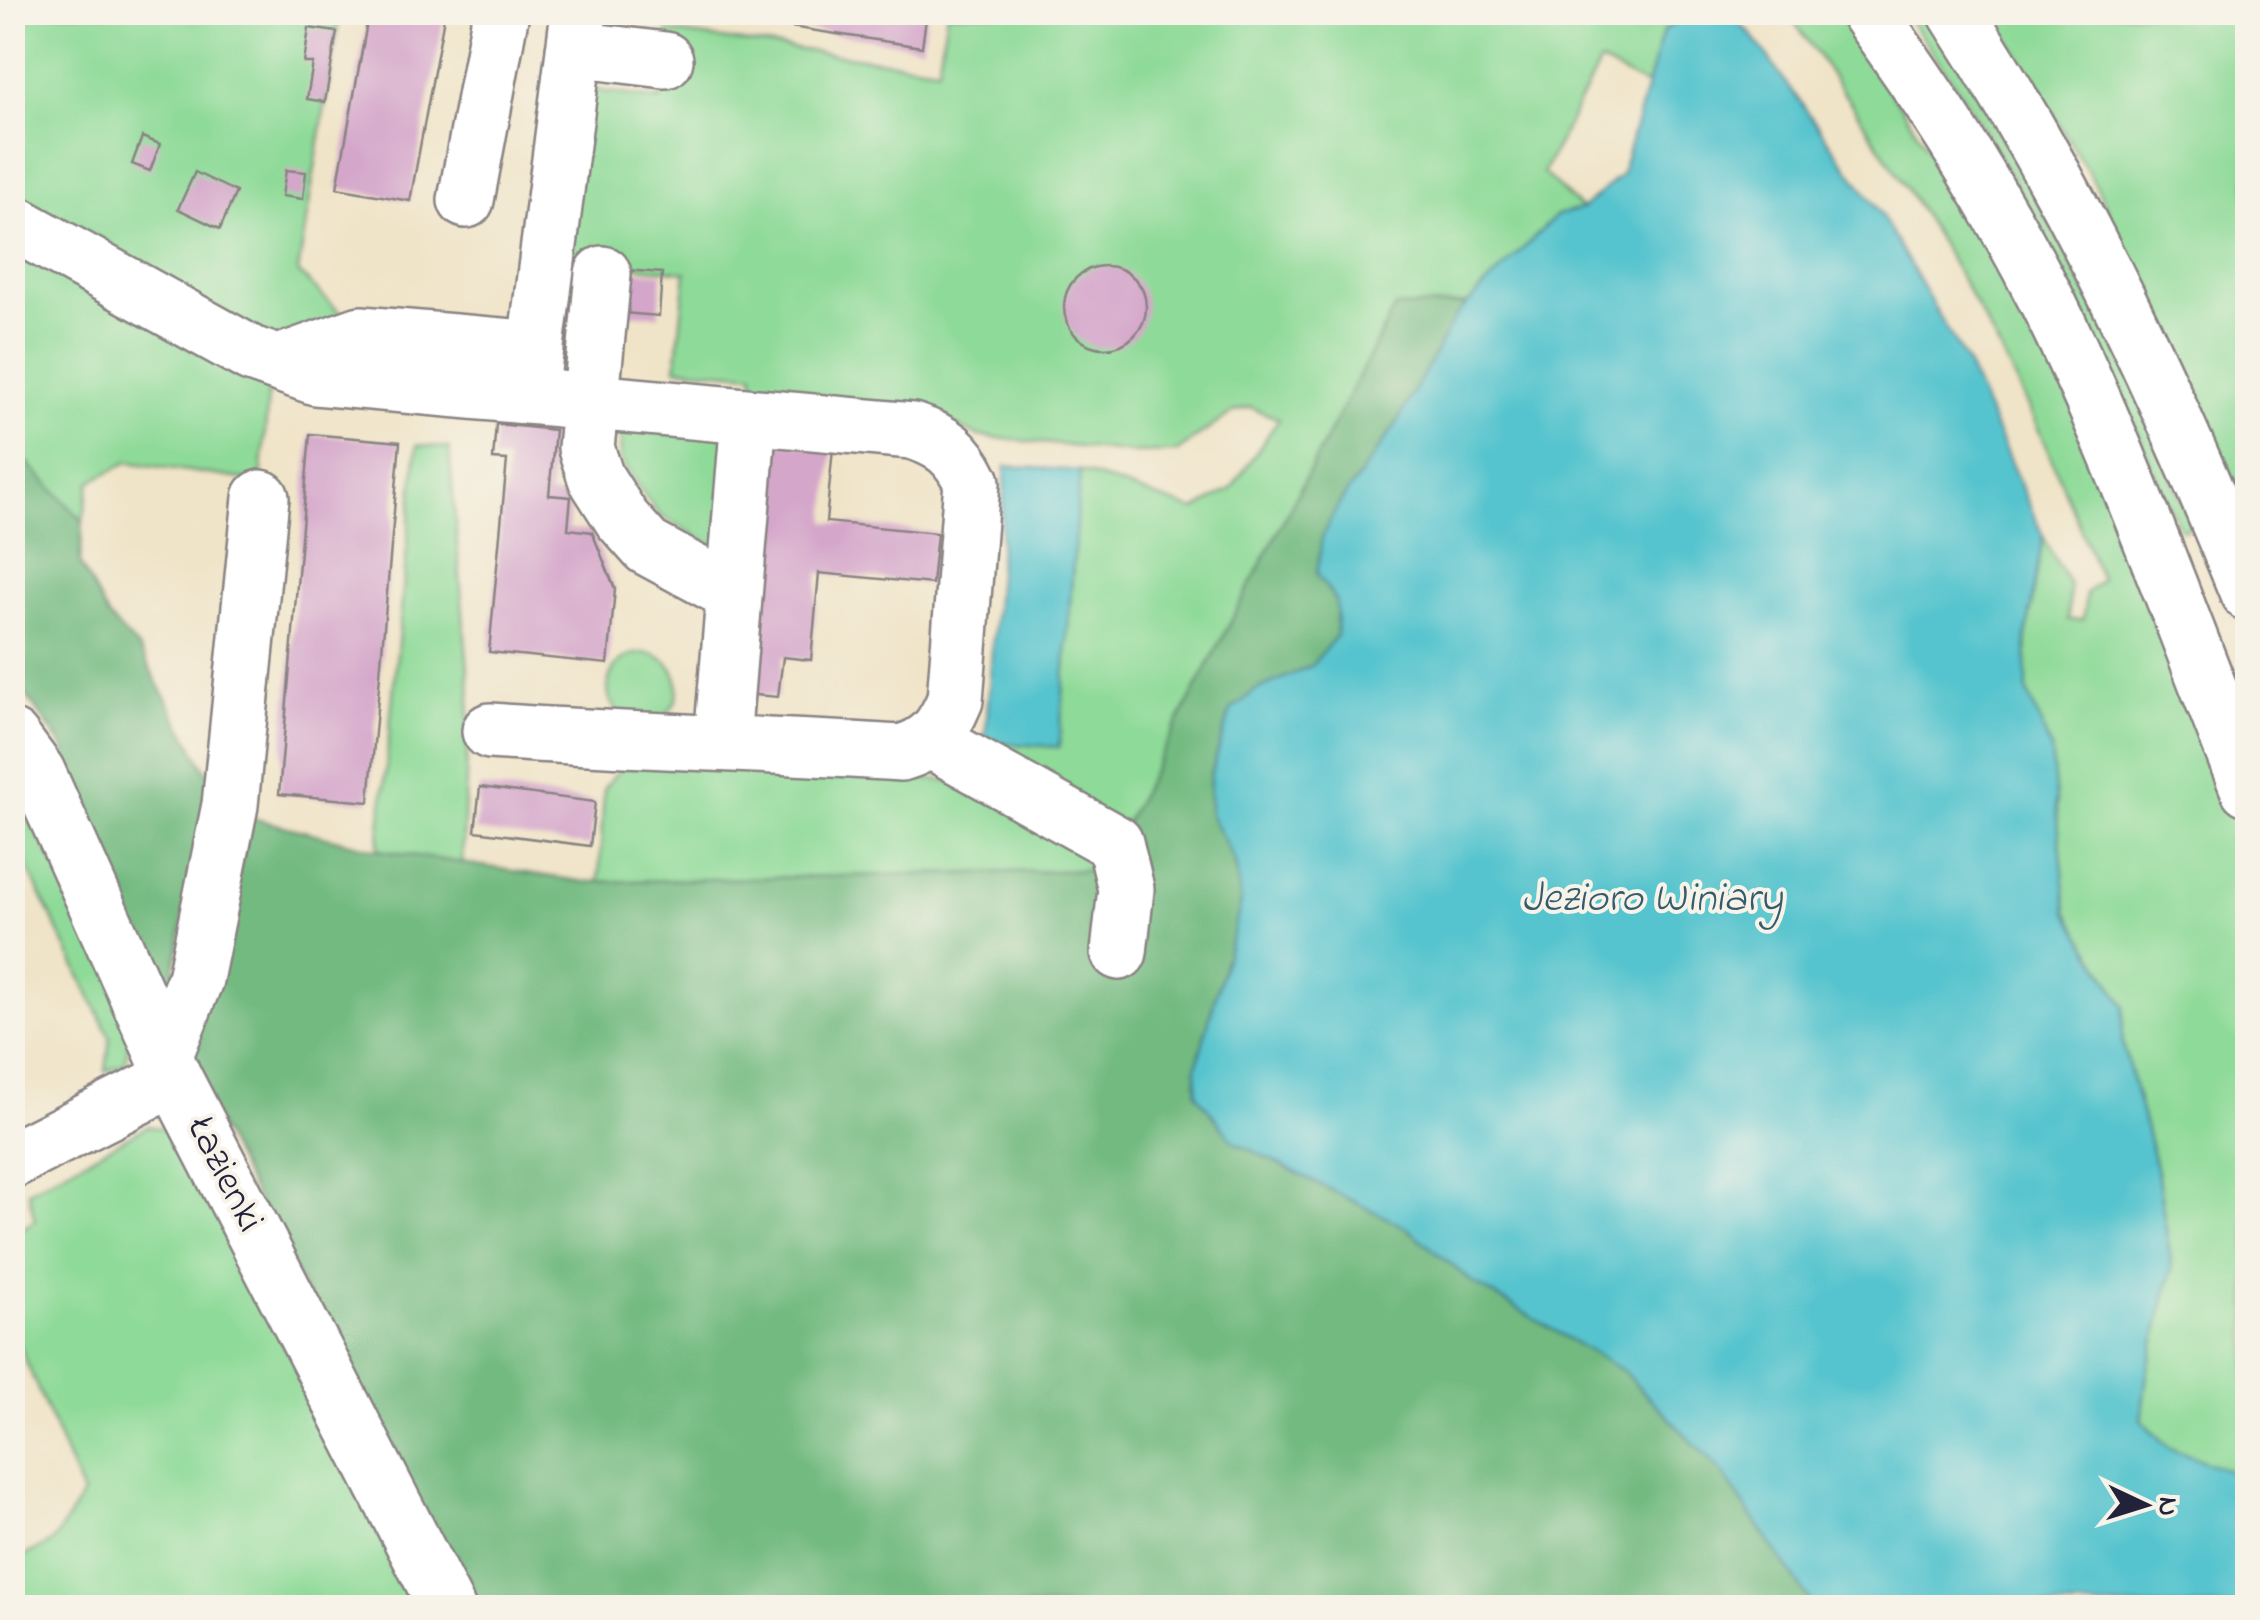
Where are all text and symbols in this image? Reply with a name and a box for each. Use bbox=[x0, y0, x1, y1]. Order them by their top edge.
water label: Jezioro Winiary bbox=[1521, 869, 1783, 930]
street label: Łazienki bbox=[169, 1106, 278, 1243]
north arrow bbox=[2095, 1455, 2195, 1555]
text: N bbox=[2145, 1496, 2188, 1517]

